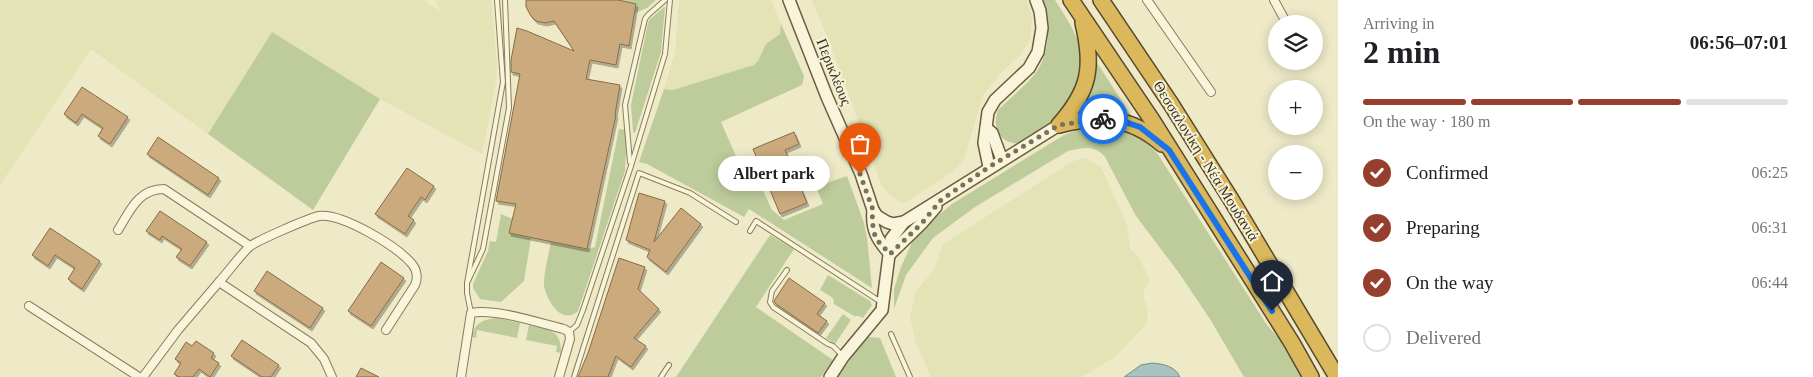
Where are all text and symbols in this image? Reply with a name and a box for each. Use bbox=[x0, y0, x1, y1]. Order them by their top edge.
map controls bbox=[1268, 15, 1323, 200]
button: layers bbox=[1268, 15, 1323, 70]
text: Arriving in bbox=[1363, 15, 1435, 32]
text: 06:56–07:01 bbox=[1690, 32, 1788, 53]
text: 2 min bbox=[1363, 34, 1440, 70]
street label: Περικλέους bbox=[813, 36, 855, 108]
street label: Θεσσαλονίκη - Νέα Μουδανιά bbox=[1150, 78, 1262, 244]
button: + bbox=[1268, 80, 1323, 135]
courier bbox=[1078, 94, 1128, 144]
icon: bike bbox=[1089, 105, 1117, 133]
text: On the way · 180 m bbox=[1363, 113, 1491, 130]
pin bbox=[839, 123, 881, 174]
icon: bag bbox=[846, 130, 874, 158]
button: − bbox=[1268, 145, 1323, 200]
callout: Albert park bbox=[718, 156, 830, 192]
icon: check bbox=[1363, 159, 1391, 187]
text: Confirmed bbox=[1406, 162, 1488, 183]
text: 06:25 bbox=[1752, 164, 1788, 181]
text: Albert park bbox=[733, 165, 815, 182]
icon: check bbox=[1363, 214, 1391, 242]
text: Preparing bbox=[1406, 217, 1480, 238]
text: 06:31 bbox=[1752, 219, 1788, 236]
pin bbox=[1251, 260, 1293, 311]
icon: home bbox=[1258, 267, 1286, 295]
icon: check bbox=[1363, 269, 1391, 297]
text: On the way bbox=[1406, 272, 1494, 293]
text: 06:44 bbox=[1752, 274, 1788, 291]
text: Delivered bbox=[1406, 327, 1481, 348]

